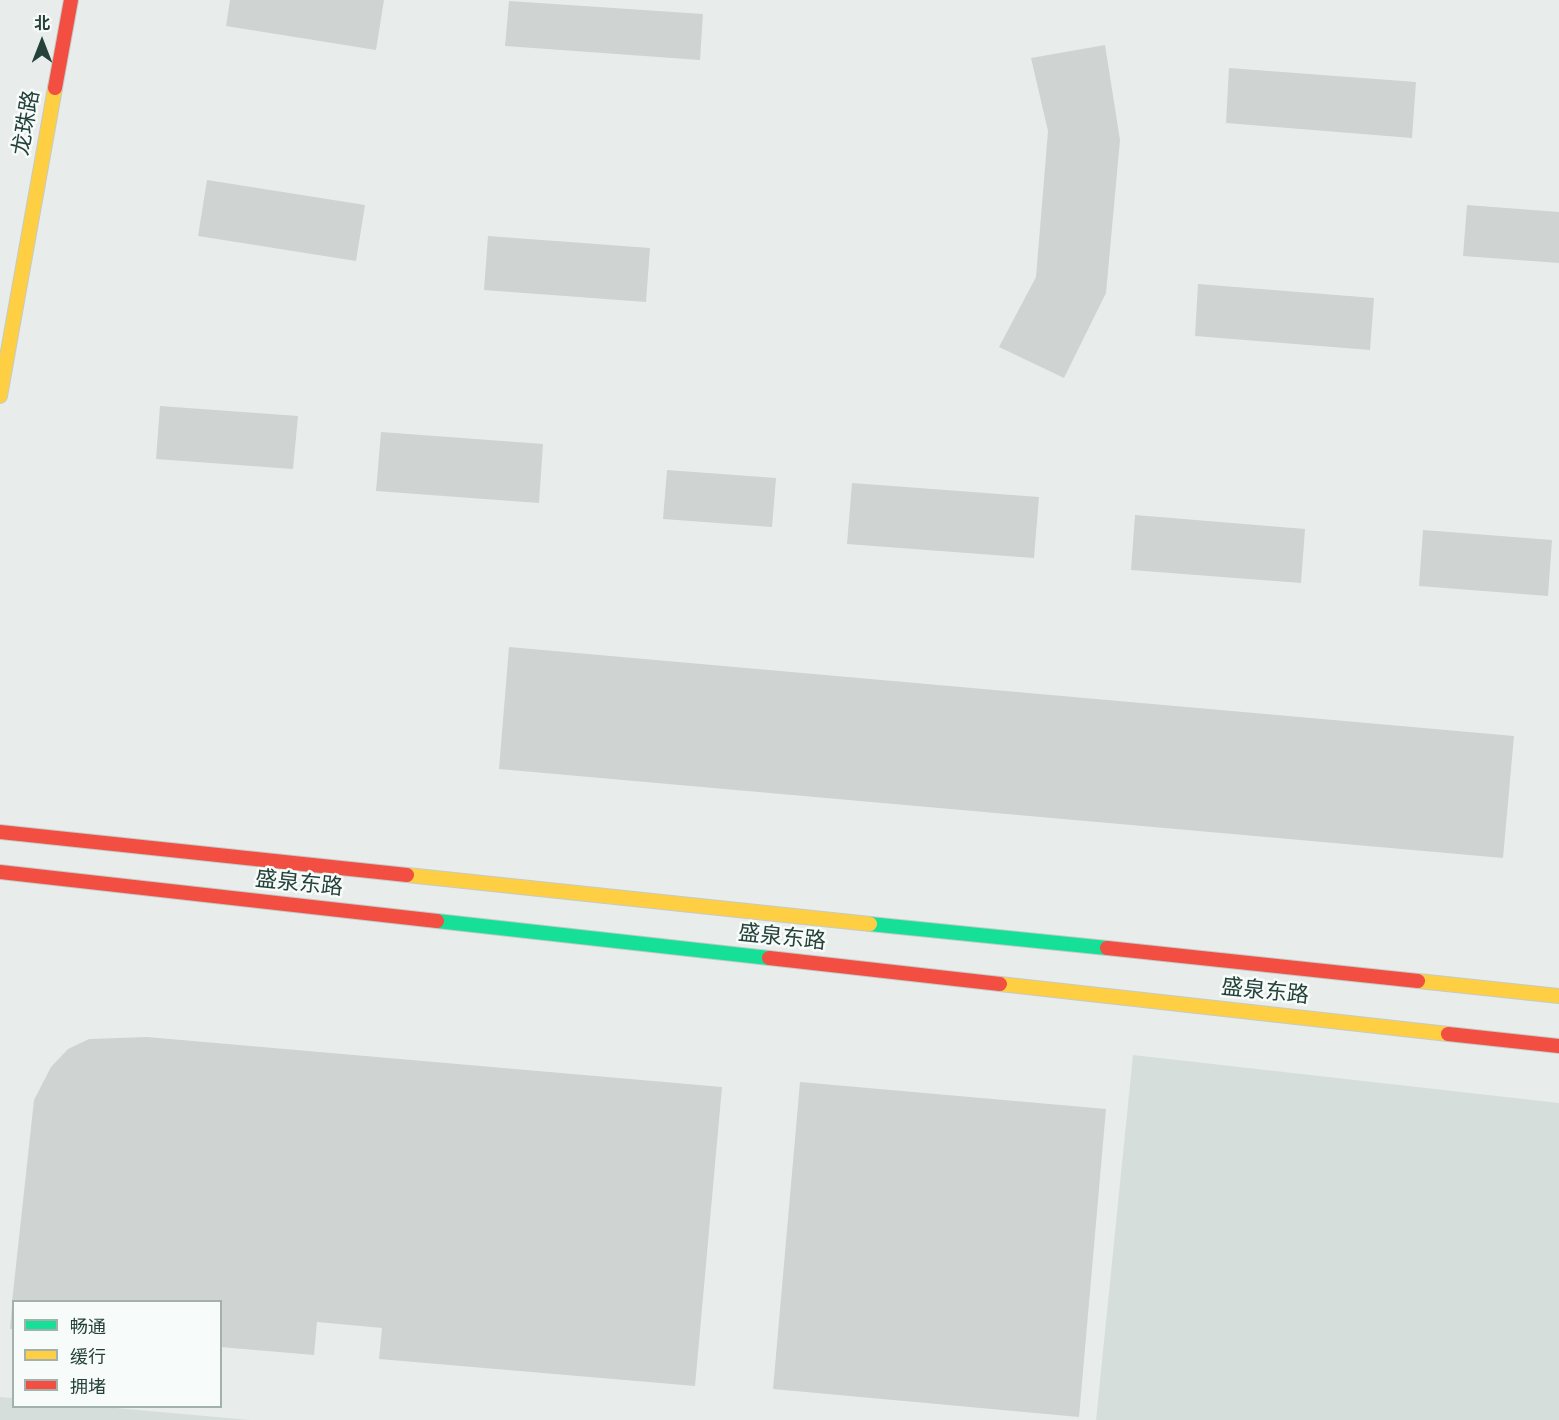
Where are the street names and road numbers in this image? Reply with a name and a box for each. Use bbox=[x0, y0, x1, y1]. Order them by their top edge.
street label: 龙珠路 bbox=[8, 88, 46, 158]
street label: 盛泉东路 bbox=[254, 866, 344, 902]
street label: 盛泉东路 bbox=[737, 920, 827, 956]
street label: 盛泉东路 bbox=[1220, 974, 1310, 1010]

